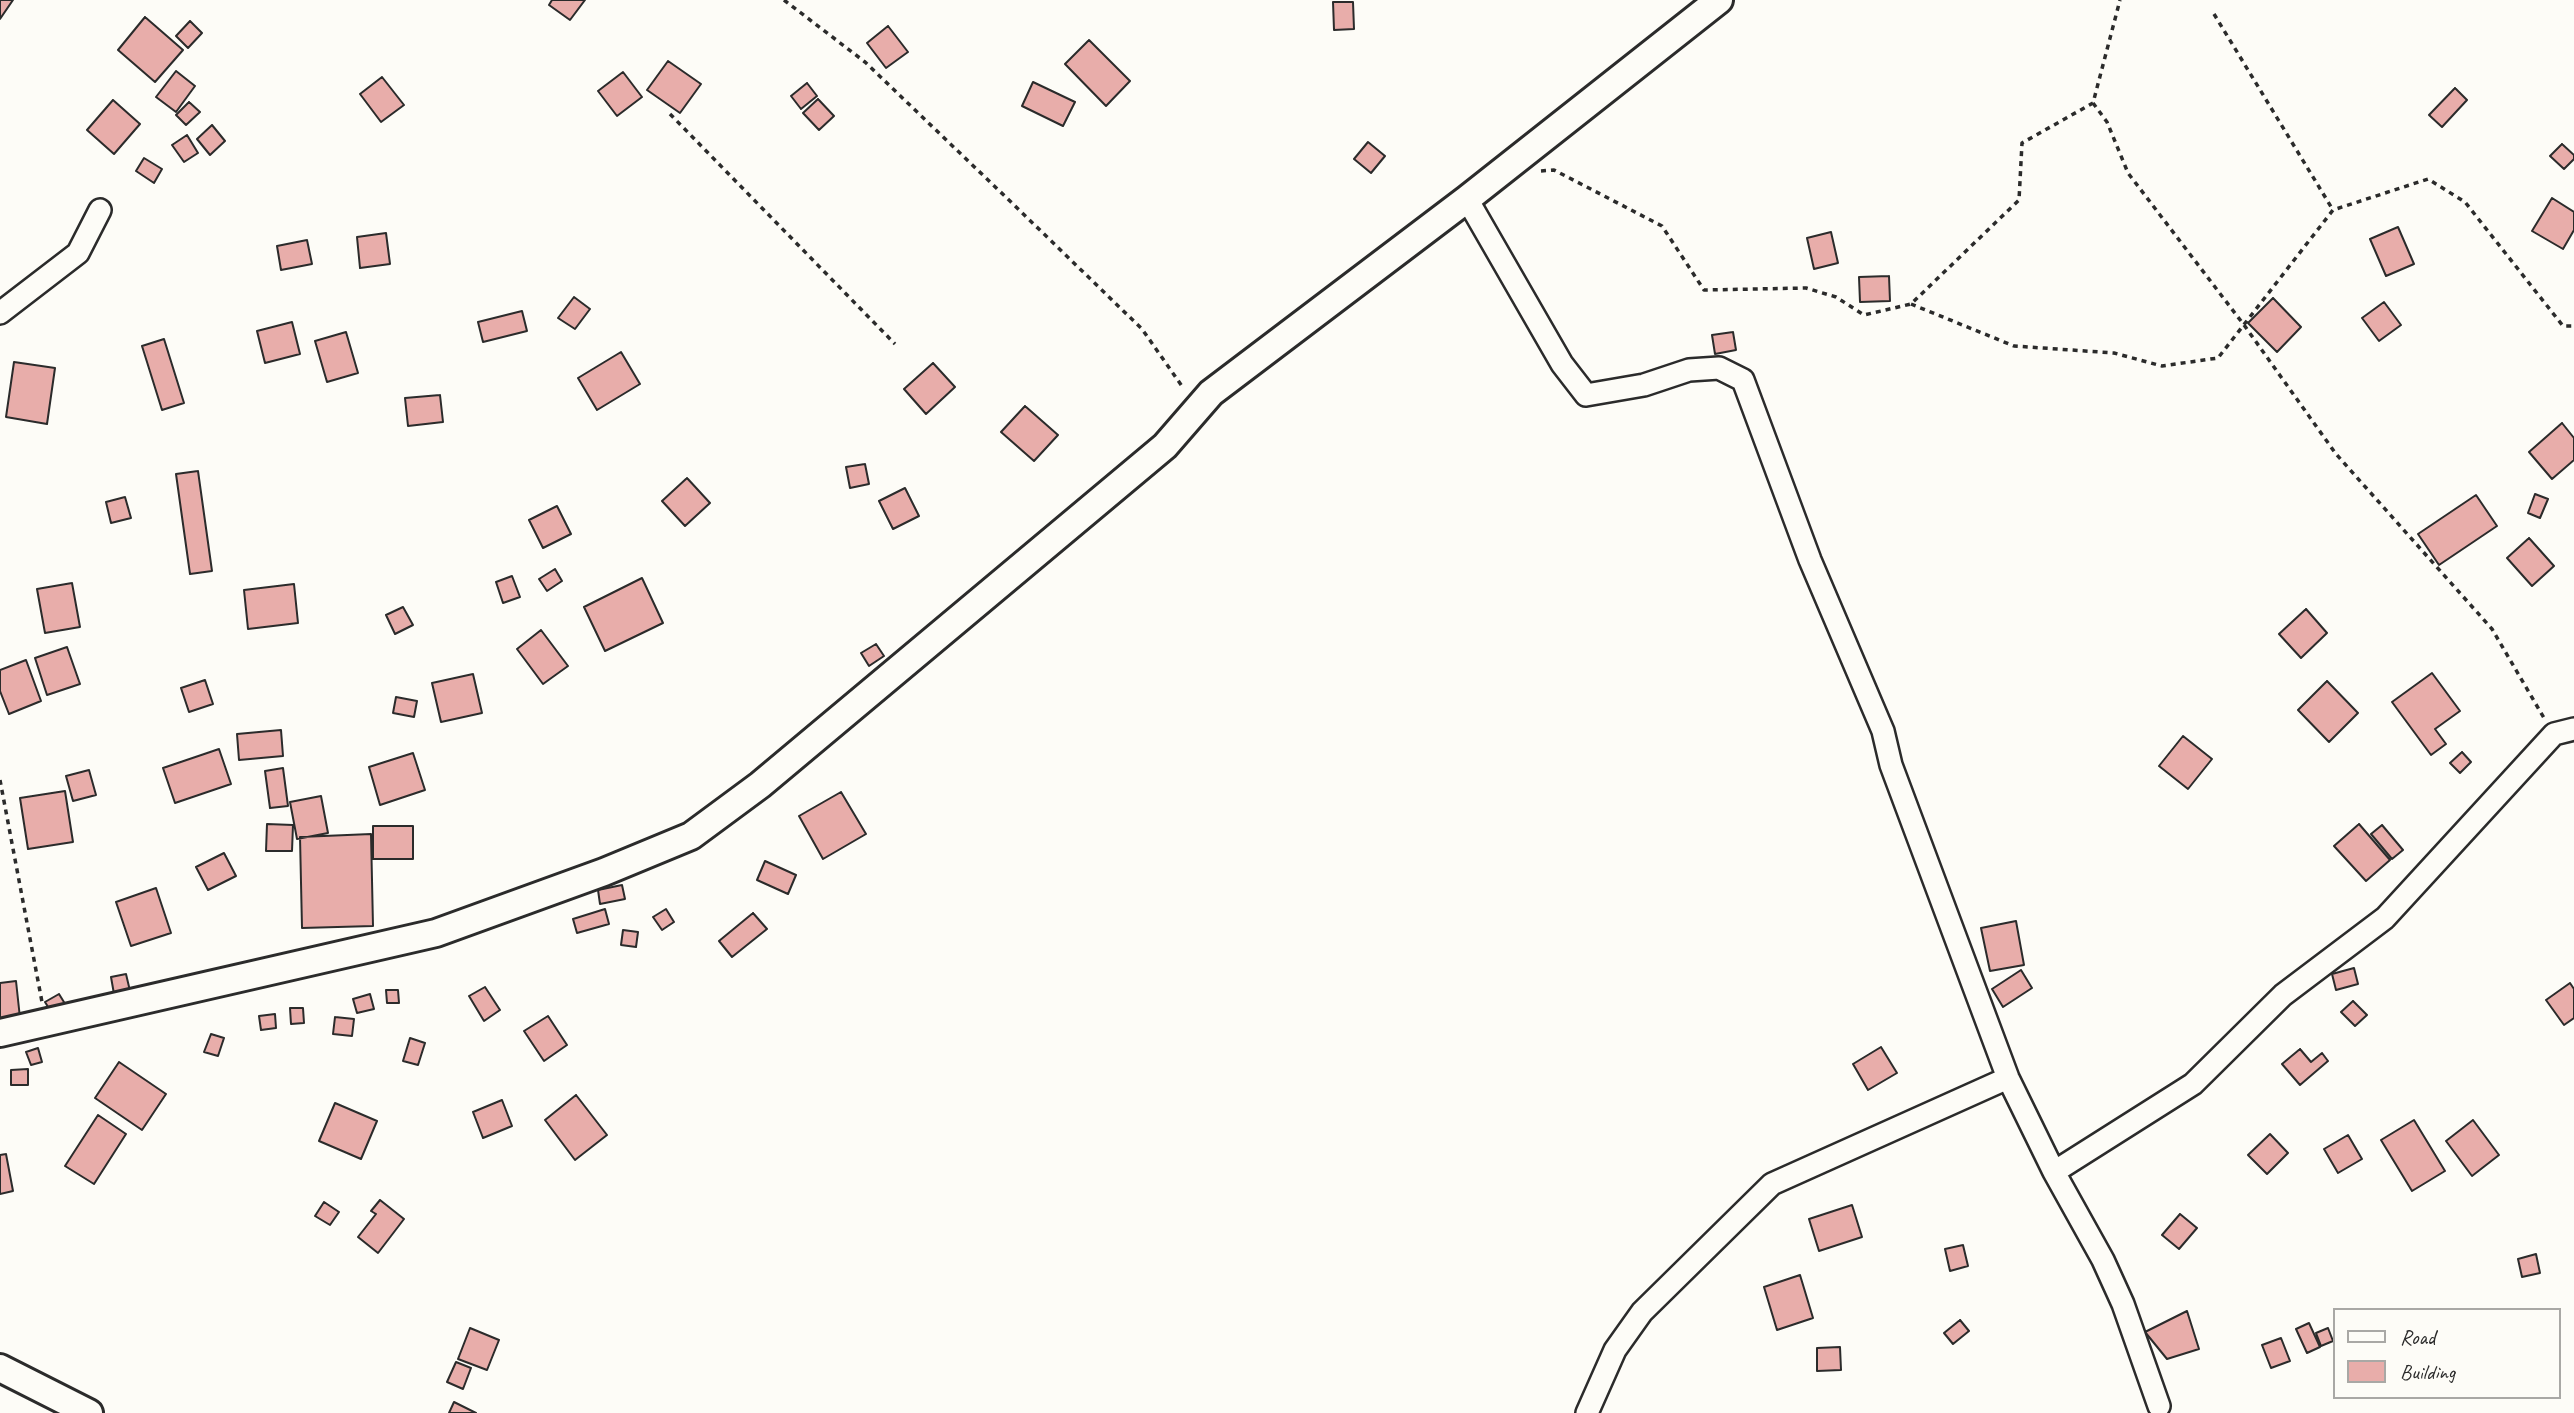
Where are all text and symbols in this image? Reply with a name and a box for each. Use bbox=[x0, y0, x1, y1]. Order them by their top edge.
legend bbox=[2332, 1308, 2560, 1399]
text: Road bbox=[2400, 1324, 2435, 1350]
text: Building bbox=[2400, 1359, 2455, 1385]

